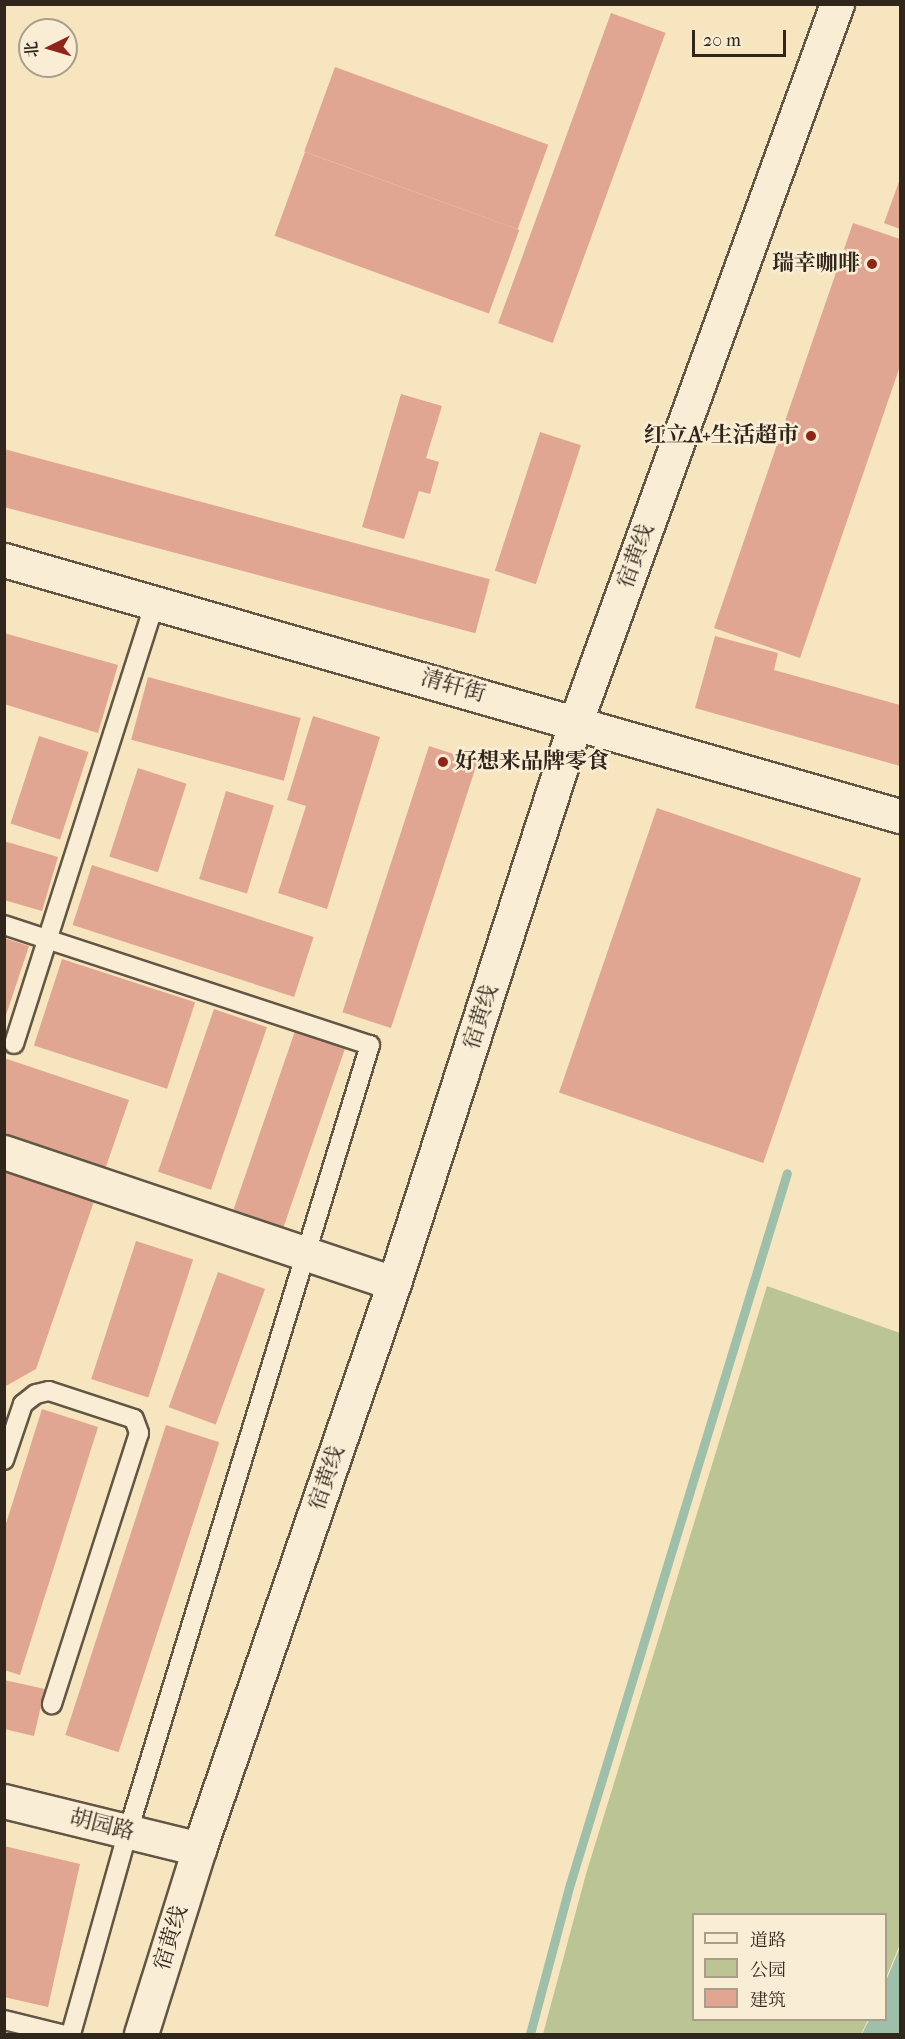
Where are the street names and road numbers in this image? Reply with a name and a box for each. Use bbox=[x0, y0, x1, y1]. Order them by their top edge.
street label: 宿黄线 bbox=[612, 520, 660, 592]
street label: 清轩街 bbox=[418, 664, 488, 708]
street label: 宿黄线 bbox=[458, 982, 504, 1052]
street label: 宿黄线 bbox=[304, 1443, 350, 1513]
street label: 胡园路 bbox=[67, 1804, 137, 1846]
street label: 宿黄线 bbox=[149, 1903, 193, 1973]

